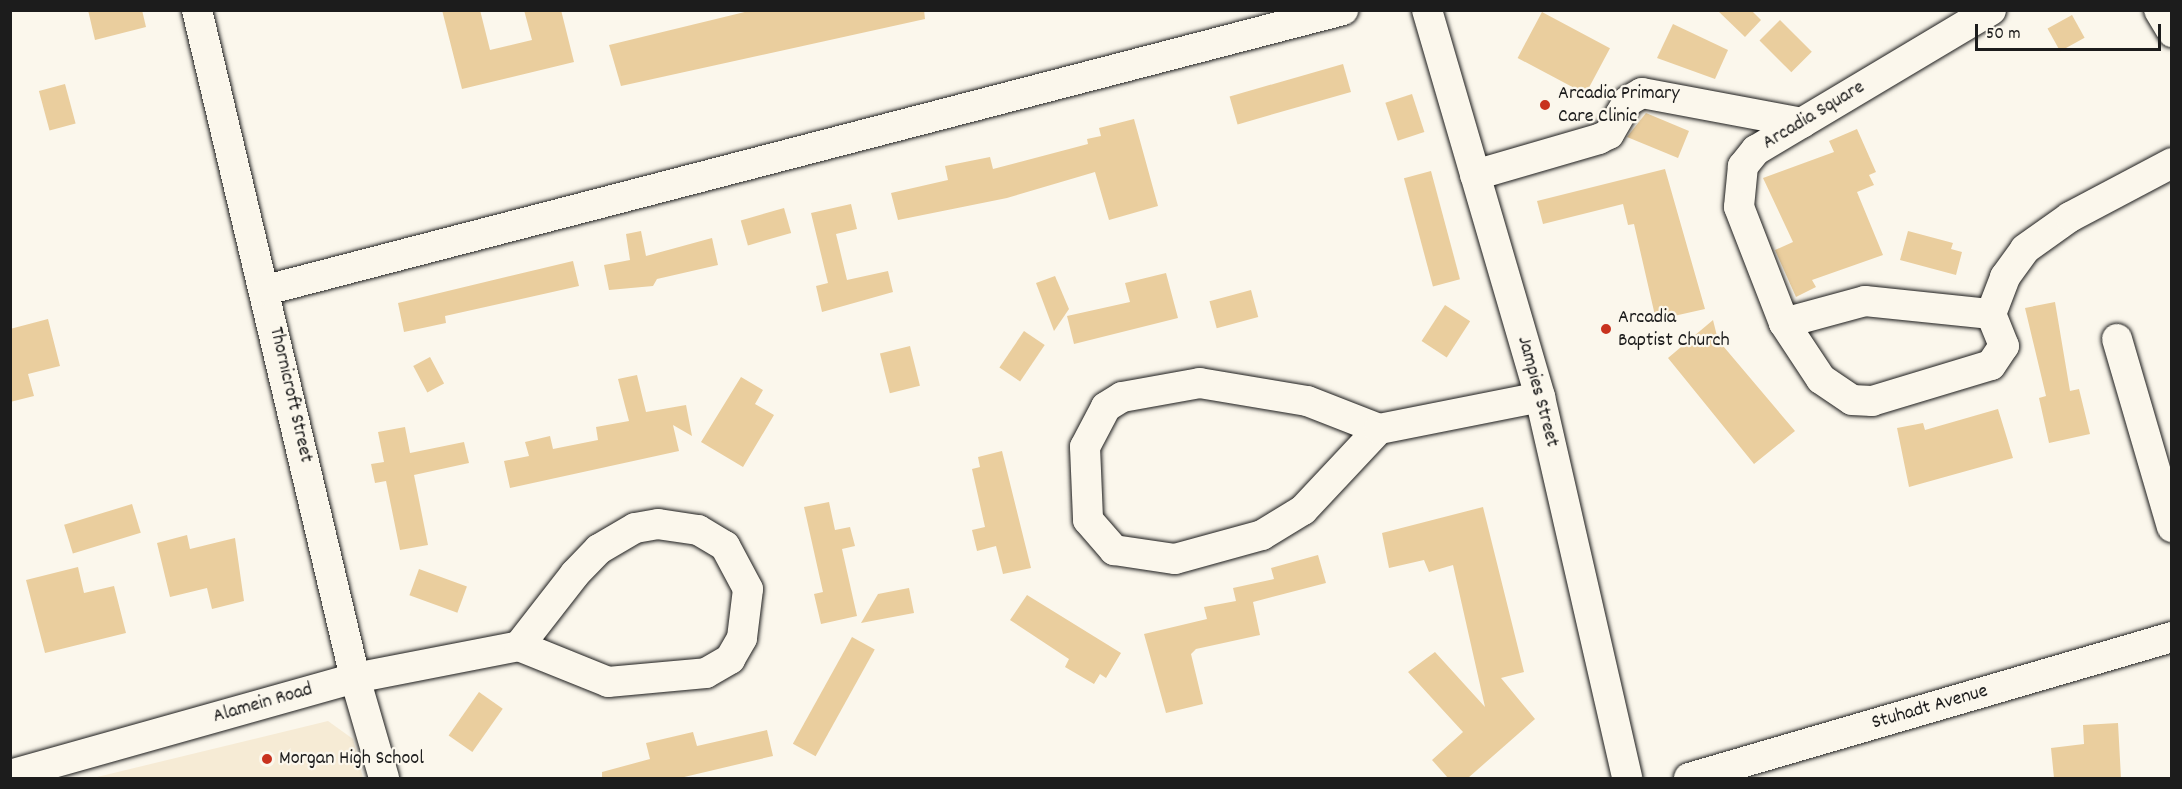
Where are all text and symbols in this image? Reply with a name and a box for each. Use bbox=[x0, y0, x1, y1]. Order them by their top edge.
scale bar bbox=[1978, 12, 2164, 50]
text: 50 m bbox=[1986, 22, 2021, 47]
street label: Arcadia Square bbox=[1759, 76, 1869, 156]
place label: Arcadia Primary Care Clinic bbox=[1558, 82, 1680, 129]
marker: Arcadia Primary Care Clinic bbox=[1536, 96, 1554, 114]
place label: Arcadia Baptist Church bbox=[1618, 306, 1730, 353]
marker: Arcadia Baptist Church bbox=[1599, 322, 1613, 336]
street label: Thornicroft Street bbox=[263, 325, 317, 465]
street label: Jampies Street bbox=[1511, 334, 1563, 450]
street label: Alamein Road bbox=[210, 678, 316, 730]
street label: Stuhadt Avenue bbox=[1869, 680, 1991, 736]
place label: Morgan High School bbox=[279, 747, 424, 771]
marker: Morgan High School bbox=[260, 752, 274, 766]

